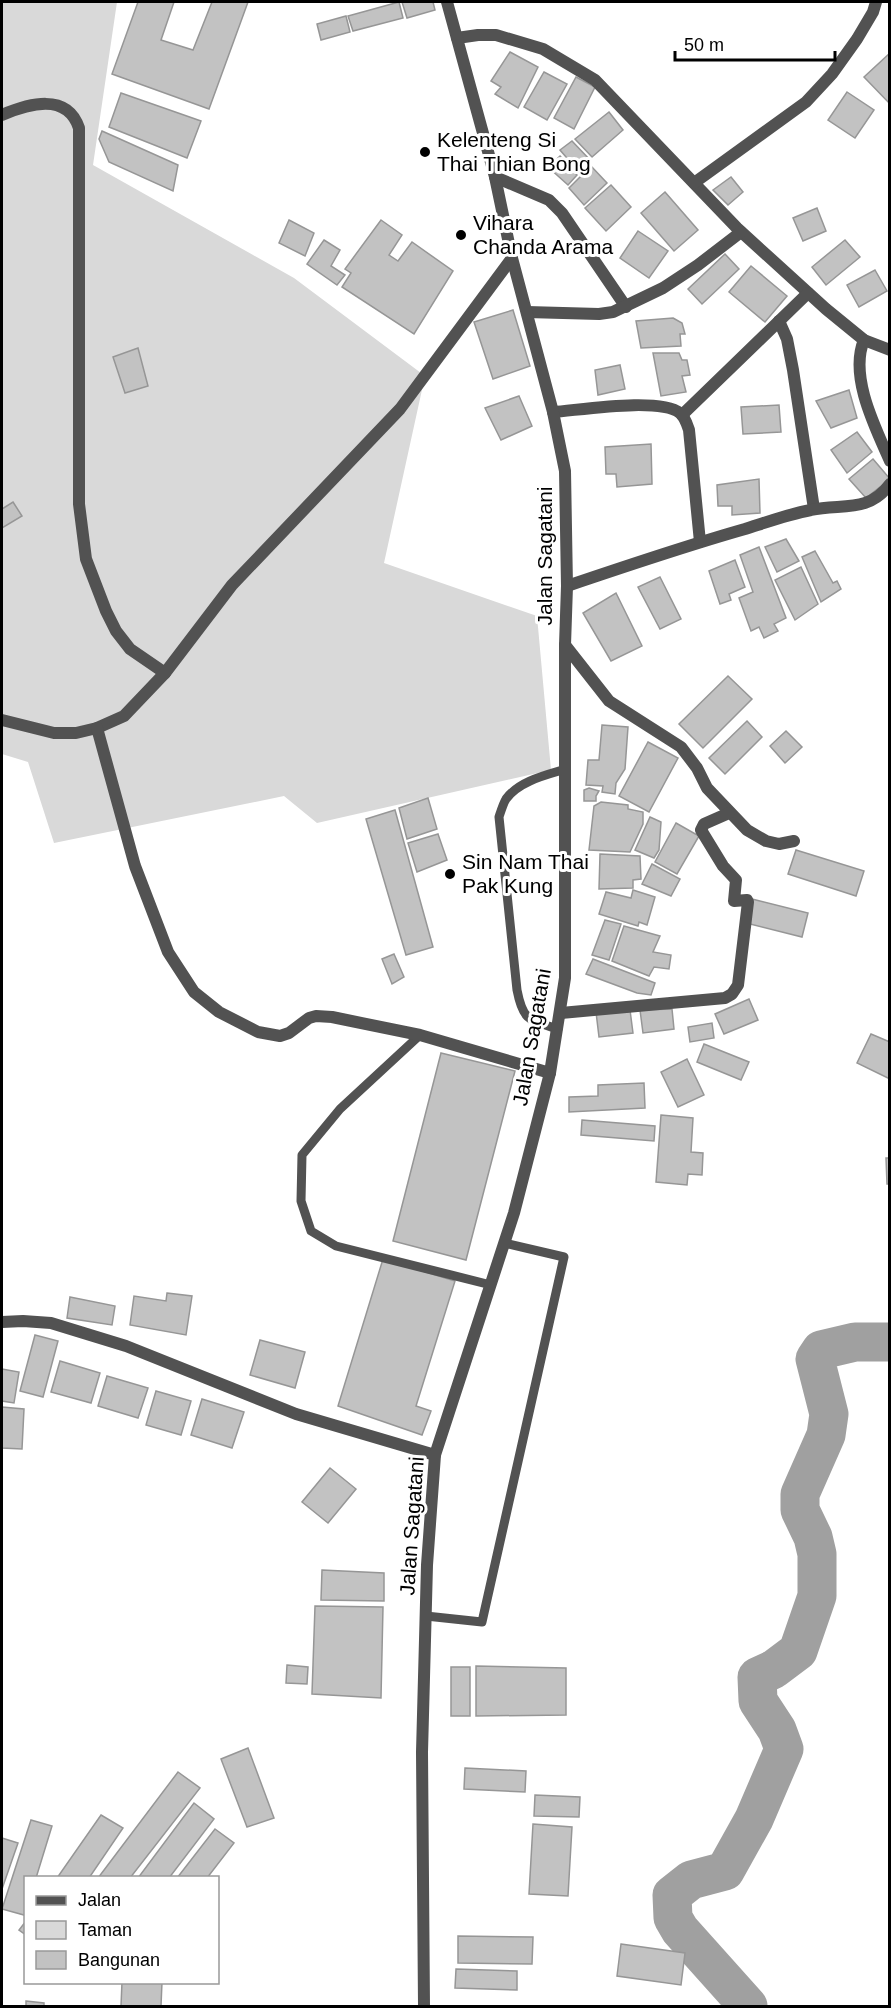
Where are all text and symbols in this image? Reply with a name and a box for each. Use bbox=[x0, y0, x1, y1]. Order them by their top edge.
scale bar bbox=[675, 24, 836, 62]
text: 50 m bbox=[684, 35, 724, 55]
place label: Kelenteng Si Thai Thian Bong bbox=[437, 128, 591, 175]
marker: Kelenteng Si Thai Thian Bong bbox=[418, 145, 432, 159]
place label: Vihara Chanda Arama bbox=[473, 211, 613, 258]
marker: Vihara Chanda Arama bbox=[454, 228, 468, 242]
street label: Jalan Sagatani bbox=[533, 487, 556, 625]
place label: Sin Nam Thai Pak Kung bbox=[462, 850, 589, 897]
marker: Sin Nam Thai Pak Kung bbox=[443, 867, 457, 881]
street label: Jalan Sagatani bbox=[508, 966, 555, 1107]
street label: Jalan Sagatani bbox=[395, 1456, 428, 1596]
legend bbox=[24, 1876, 219, 1984]
text: Jalan bbox=[78, 1890, 121, 1910]
text: Taman bbox=[78, 1920, 132, 1940]
text: Bangunan bbox=[78, 1950, 160, 1970]

